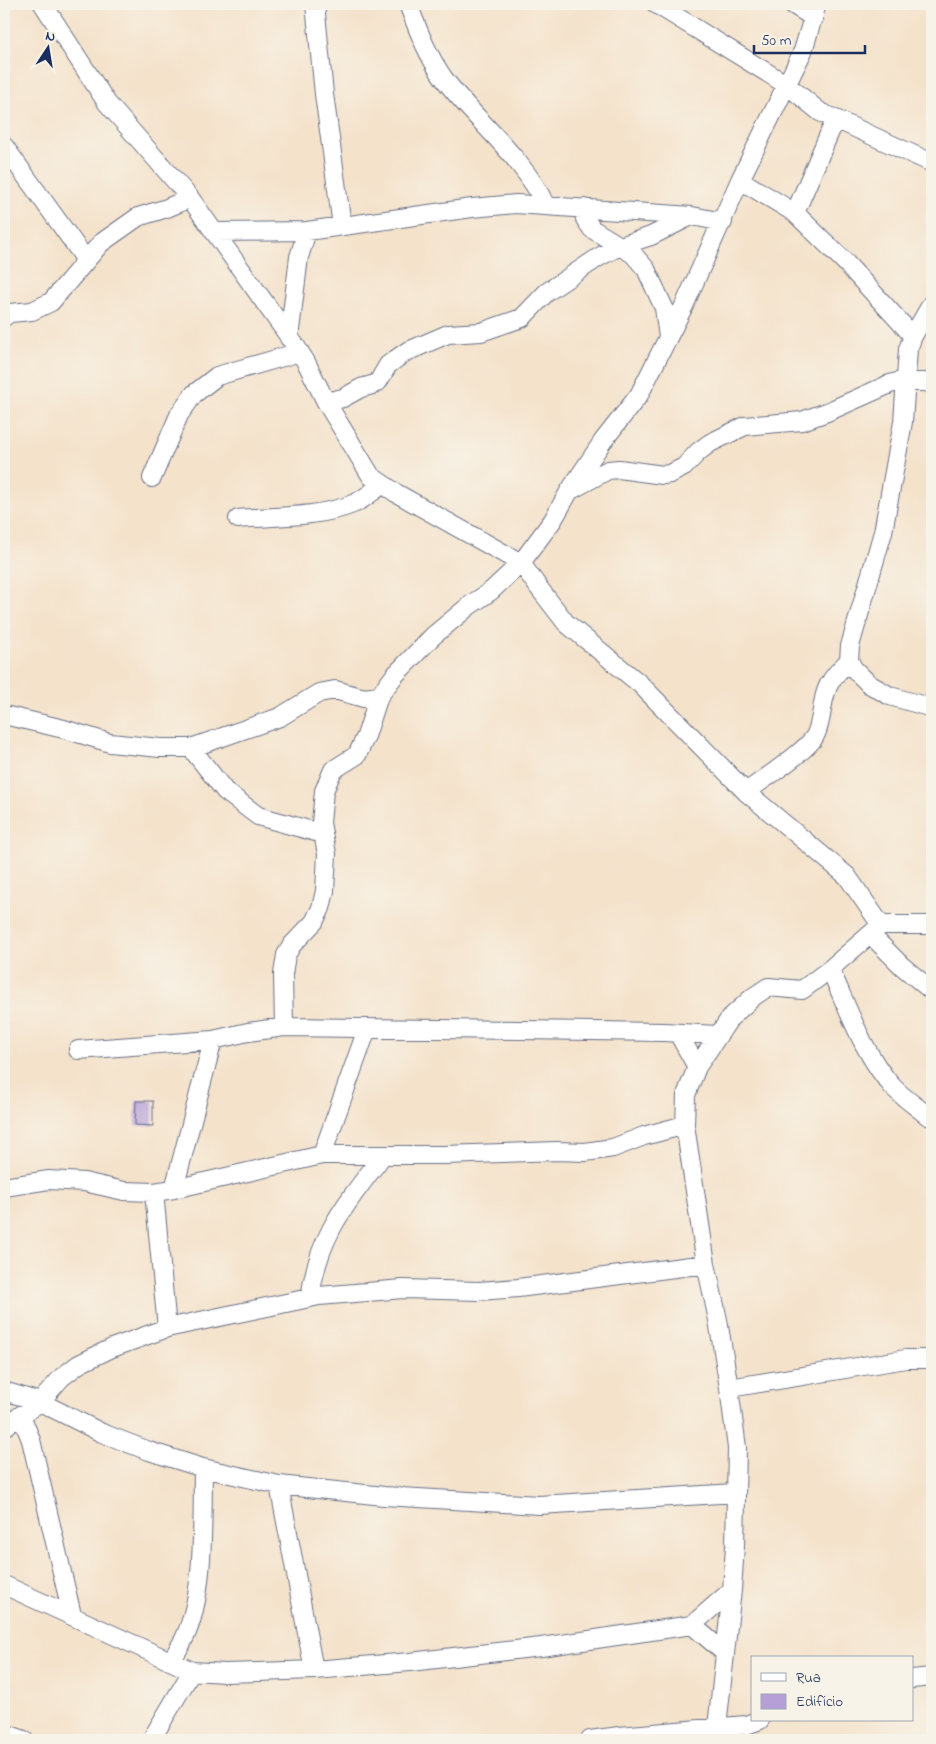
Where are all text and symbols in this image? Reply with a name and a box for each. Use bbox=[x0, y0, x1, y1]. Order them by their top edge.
north arrow bbox=[22, 22, 72, 72]
scale bar bbox=[754, 22, 865, 54]
text: N bbox=[44, 25, 57, 48]
text: 50 m bbox=[761, 30, 792, 52]
legend bbox=[751, 1656, 914, 1722]
text: Rua bbox=[796, 1667, 821, 1689]
text: Edifício bbox=[796, 1691, 843, 1713]

